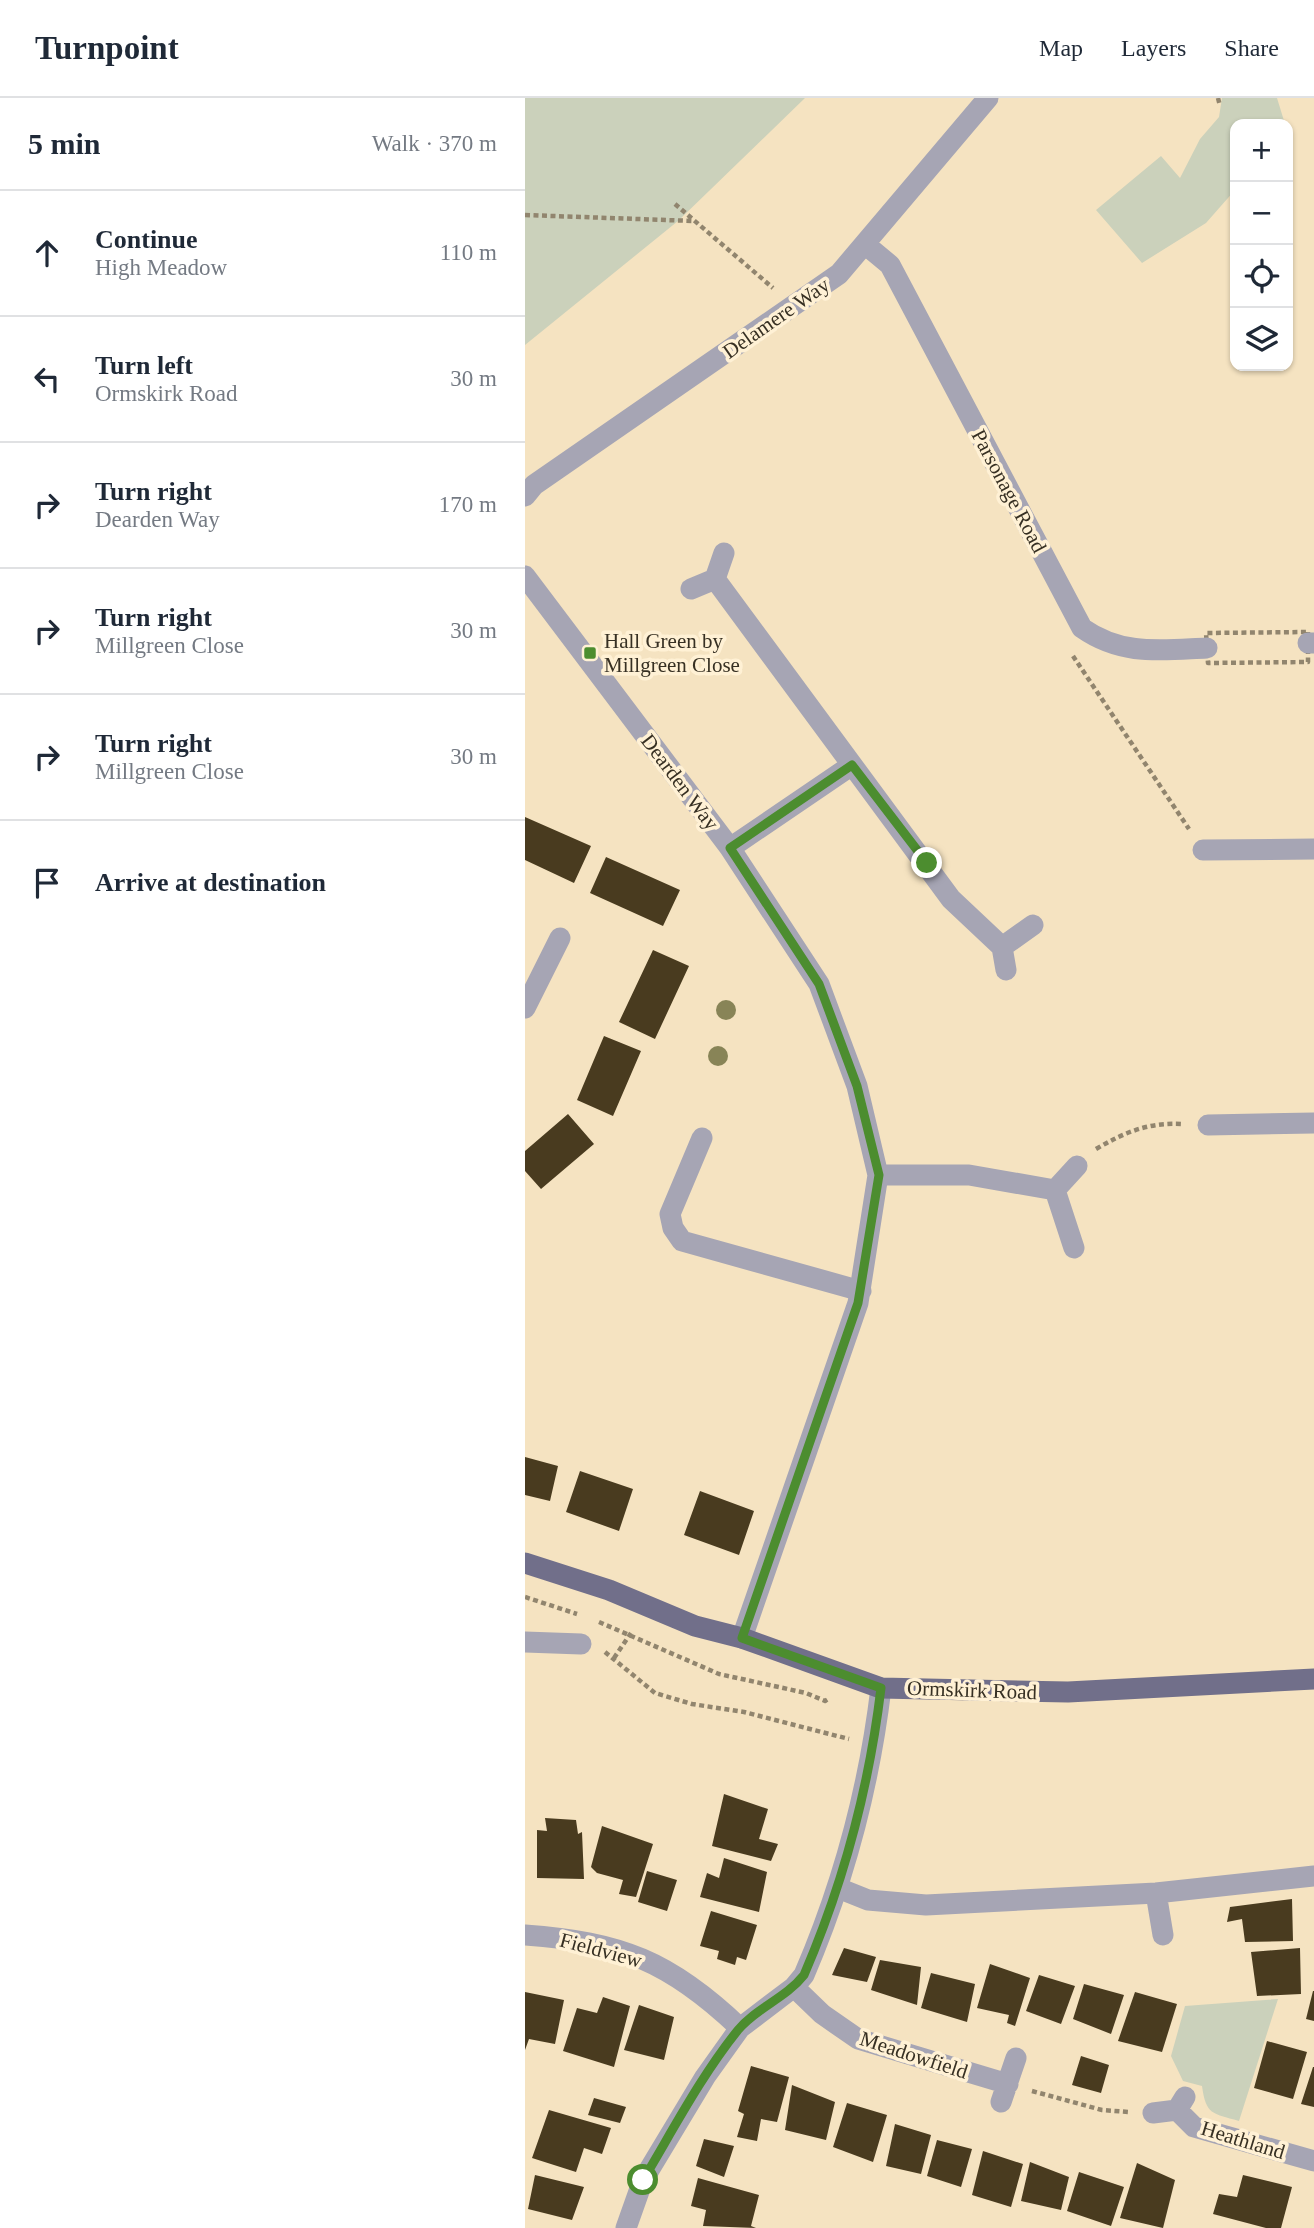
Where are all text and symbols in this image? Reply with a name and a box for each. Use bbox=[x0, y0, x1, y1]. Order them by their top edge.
text: Turnpoint bbox=[35, 30, 179, 66]
text: Map bbox=[1039, 35, 1083, 61]
text: Layers bbox=[1121, 35, 1186, 61]
text: Share bbox=[1224, 35, 1279, 61]
map controls bbox=[1230, 119, 1293, 371]
button: + bbox=[1230, 119, 1293, 182]
text: 5 min bbox=[28, 127, 101, 160]
text: Walk · 370 m bbox=[372, 131, 497, 156]
button: − bbox=[1230, 182, 1293, 245]
text: Continue bbox=[95, 225, 198, 254]
icon: ahead bbox=[28, 234, 66, 272]
text: 110 m bbox=[440, 240, 497, 265]
button: locate bbox=[1230, 245, 1293, 308]
text: High Meadow bbox=[95, 255, 227, 280]
street label: Delamere Way bbox=[718, 272, 834, 364]
button: layers bbox=[1230, 308, 1293, 371]
text: Turn left bbox=[95, 351, 193, 380]
icon: left bbox=[28, 360, 66, 398]
text: 30 m bbox=[450, 366, 497, 391]
text: Ormskirk Road bbox=[95, 381, 237, 406]
street label: Parsonage Road bbox=[967, 425, 1052, 557]
text: Turn right bbox=[95, 477, 212, 506]
icon: right bbox=[28, 486, 66, 524]
text: 170 m bbox=[439, 492, 497, 517]
text: Dearden Way bbox=[95, 507, 220, 532]
text: Turn right bbox=[95, 603, 212, 632]
icon: right bbox=[28, 612, 66, 650]
text: 30 m bbox=[450, 618, 497, 643]
place label: Hall Green by Millgreen Close bbox=[604, 629, 740, 677]
text: Millgreen Close bbox=[95, 633, 244, 658]
marker: Hall Green by Millgreen Close bbox=[582, 645, 598, 661]
text: Turn right bbox=[95, 729, 212, 758]
street label: Dearden Way bbox=[636, 729, 724, 835]
icon: right bbox=[28, 738, 66, 776]
text: 30 m bbox=[450, 744, 497, 769]
text: Millgreen Close bbox=[95, 759, 244, 784]
route end bbox=[911, 847, 942, 878]
icon: arrive bbox=[28, 864, 66, 902]
text: Arrive at destination bbox=[95, 868, 326, 897]
street label: Ormskirk Road bbox=[907, 1676, 1038, 1704]
street label: Fieldview bbox=[557, 1928, 645, 1973]
street label: Meadowfield bbox=[857, 2026, 971, 2084]
street label: Heathland bbox=[1198, 2116, 1288, 2164]
route start bbox=[627, 2164, 658, 2195]

